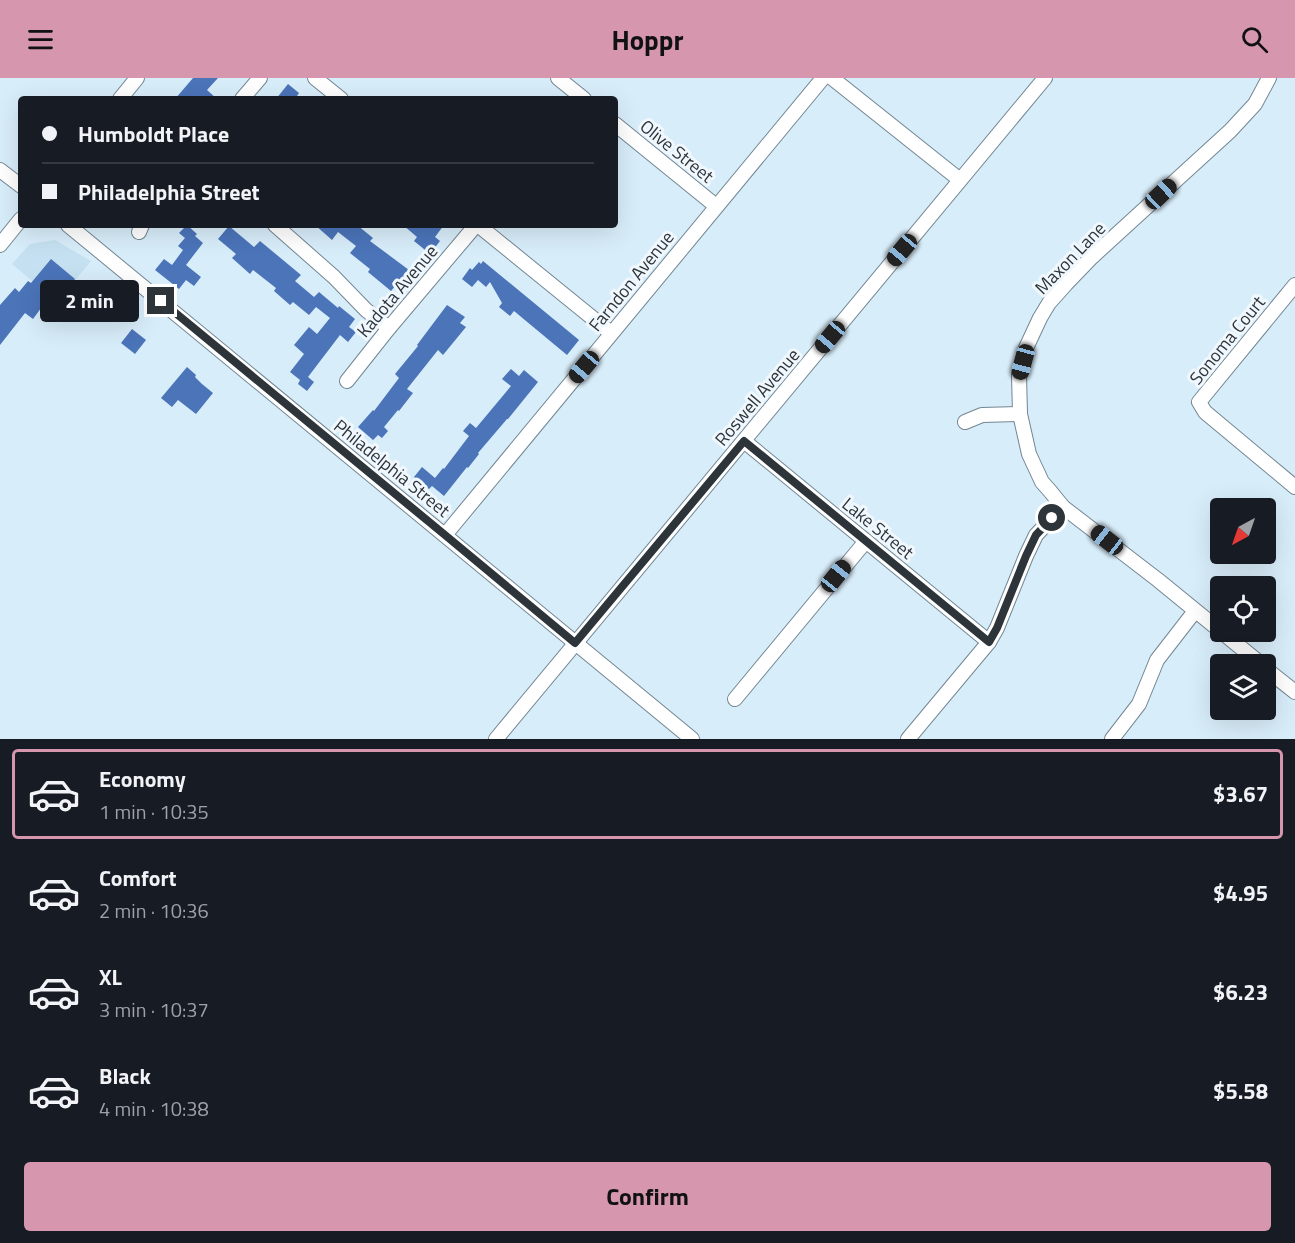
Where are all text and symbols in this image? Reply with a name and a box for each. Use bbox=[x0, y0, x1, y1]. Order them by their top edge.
text: Hoppr bbox=[612, 19, 683, 60]
icon: menu bbox=[24, 23, 57, 56]
icon: search bbox=[1238, 23, 1271, 56]
street label: Olive Street bbox=[634, 113, 720, 190]
text: Humboldt Place bbox=[78, 117, 229, 151]
text: Philadelphia Street bbox=[78, 175, 260, 209]
car bbox=[1142, 175, 1180, 213]
street label: Maxon Lane bbox=[1028, 216, 1112, 300]
street label: Farndon Avenue bbox=[582, 225, 680, 337]
car bbox=[884, 230, 920, 270]
street label: Kadota Avenue bbox=[350, 239, 444, 343]
callout: 2 min bbox=[41, 280, 140, 322]
text: 2 min bbox=[65, 285, 114, 316]
route end bbox=[147, 287, 174, 314]
street label: Sonoma Court bbox=[1183, 289, 1272, 390]
car bbox=[812, 317, 848, 357]
street label: Roswell Avenue bbox=[708, 342, 806, 452]
car bbox=[1010, 342, 1036, 382]
car bbox=[566, 347, 602, 387]
street label: Philadelphia Street bbox=[328, 413, 456, 524]
street label: Lake Street bbox=[836, 491, 920, 566]
north arrow bbox=[1210, 498, 1276, 564]
map controls bbox=[1210, 498, 1276, 720]
route start bbox=[1038, 504, 1065, 531]
car bbox=[1087, 522, 1127, 558]
car bbox=[818, 556, 854, 596]
button: locate bbox=[1210, 576, 1276, 642]
button: layers bbox=[1210, 654, 1276, 720]
text: Economy bbox=[99, 762, 186, 796]
icon: car bbox=[27, 767, 81, 821]
text: $3.67 bbox=[1213, 777, 1268, 811]
text: 1 min · 10:35 bbox=[99, 796, 209, 827]
text: Comfort bbox=[99, 861, 177, 895]
icon: car bbox=[27, 866, 81, 920]
text: $4.95 bbox=[1213, 876, 1268, 910]
text: 2 min · 10:36 bbox=[99, 895, 209, 926]
text: XL bbox=[99, 960, 122, 994]
icon: car bbox=[27, 965, 81, 1019]
text: $6.23 bbox=[1213, 975, 1268, 1009]
text: 3 min · 10:37 bbox=[99, 994, 209, 1025]
text: Black bbox=[99, 1059, 151, 1093]
icon: car bbox=[27, 1064, 81, 1118]
text: $5.58 bbox=[1213, 1074, 1268, 1108]
text: 4 min · 10:38 bbox=[99, 1093, 209, 1124]
button: Confirm bbox=[24, 1162, 1271, 1231]

